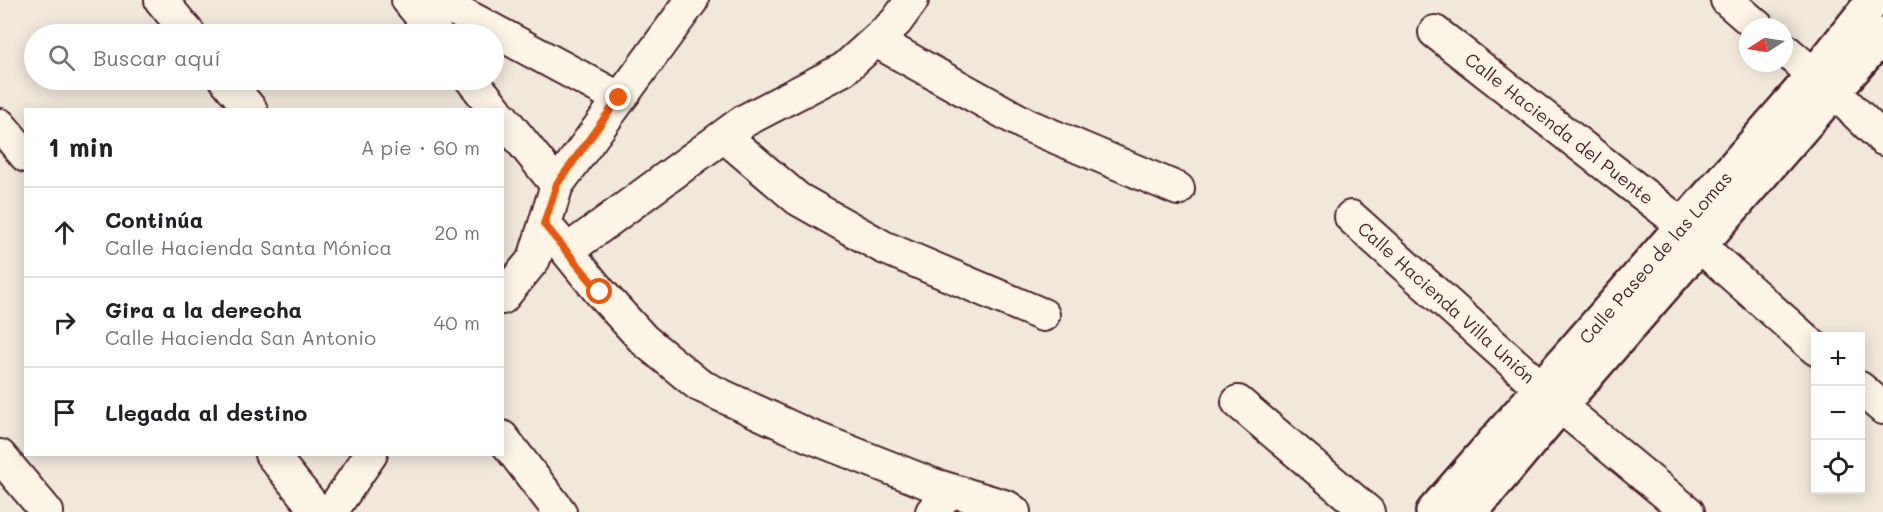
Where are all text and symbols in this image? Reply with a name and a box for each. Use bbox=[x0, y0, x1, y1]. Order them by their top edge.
north arrow bbox=[1739, 18, 1793, 72]
search box bbox=[24, 24, 504, 90]
icon: search bbox=[45, 41, 78, 74]
text: Buscar aquí bbox=[93, 43, 221, 72]
street label: Calle Hacienda del Puente bbox=[1460, 47, 1659, 210]
route end bbox=[605, 84, 631, 110]
text: 1 min bbox=[48, 130, 113, 164]
text: A pie · 60 m bbox=[361, 134, 480, 160]
street label: Calle Paseo de las Lomas bbox=[1574, 166, 1737, 349]
text: Continúa bbox=[105, 205, 203, 234]
icon: ahead bbox=[48, 216, 81, 249]
street label: Calle Hacienda Villa Unión bbox=[1353, 216, 1540, 388]
text: 20 m bbox=[434, 219, 480, 245]
text: Calle Hacienda Santa Mónica bbox=[105, 234, 392, 260]
route start bbox=[586, 278, 612, 304]
text: Gira a la derecha bbox=[105, 295, 302, 324]
icon: right bbox=[48, 306, 81, 339]
text: 40 m bbox=[434, 309, 480, 335]
text: Calle Hacienda San Antonio bbox=[105, 324, 376, 350]
map controls bbox=[1811, 332, 1865, 494]
button: + bbox=[1811, 332, 1865, 386]
button: − bbox=[1811, 386, 1865, 440]
icon: arrive bbox=[48, 396, 81, 429]
text: Llegada al destino bbox=[105, 398, 307, 427]
button: locate bbox=[1811, 440, 1865, 494]

